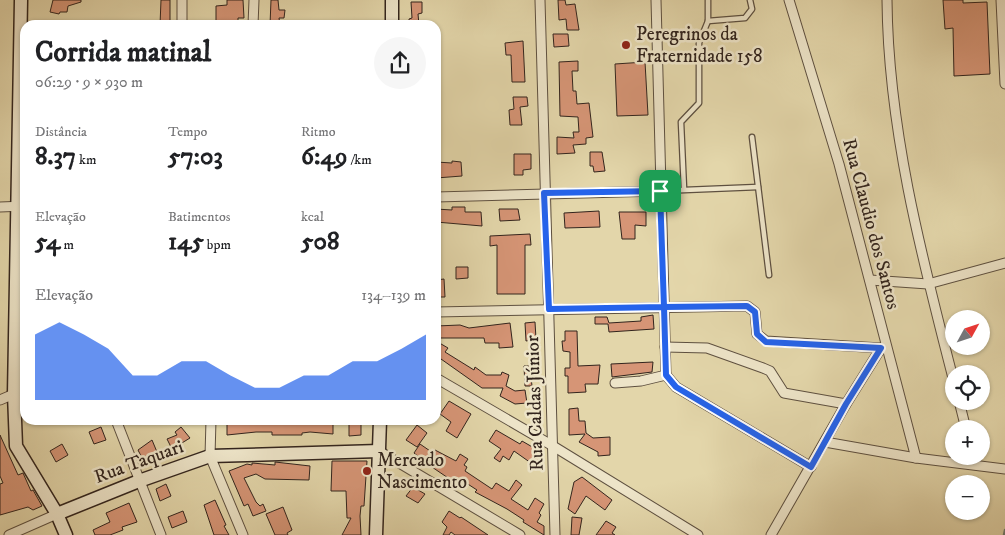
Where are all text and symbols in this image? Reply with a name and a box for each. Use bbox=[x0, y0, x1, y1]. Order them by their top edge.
place label: Peregrinos da Fraternidade 158 bbox=[636, 23, 762, 68]
text: Corrida matinal bbox=[35, 35, 211, 70]
button: share bbox=[374, 37, 426, 89]
marker: Peregrinos da Fraternidade 158 bbox=[620, 39, 632, 51]
text: 06:29 · 9 × 930 m bbox=[35, 72, 143, 92]
text: Distância bbox=[35, 123, 87, 141]
text: Tempo bbox=[168, 123, 207, 141]
text: Ritmo bbox=[301, 123, 336, 141]
street label: Rua Claudio dos Santos bbox=[837, 136, 905, 312]
text: 8.37 bbox=[35, 141, 76, 172]
text: 57:03 bbox=[168, 141, 223, 172]
text: 6:49 bbox=[301, 141, 347, 172]
text: km bbox=[76, 151, 96, 169]
text: /km bbox=[347, 151, 372, 169]
pin bbox=[639, 170, 681, 212]
icon: arrive bbox=[646, 177, 674, 205]
text: Elevação bbox=[35, 208, 86, 226]
text: Batimentos bbox=[168, 208, 230, 226]
text: kcal bbox=[301, 208, 324, 226]
text: 54 bbox=[35, 226, 61, 257]
text: 145 bbox=[168, 226, 204, 257]
text: 508 bbox=[301, 226, 339, 257]
text: m bbox=[61, 236, 74, 254]
text: bpm bbox=[204, 236, 231, 254]
text: Elevação bbox=[35, 285, 93, 305]
text: 134–139 m bbox=[361, 285, 426, 305]
north arrow bbox=[945, 310, 990, 355]
map controls bbox=[945, 310, 990, 520]
street label: Rua Caldas Júnior bbox=[521, 335, 549, 471]
button: locate bbox=[945, 365, 990, 410]
button: + bbox=[945, 420, 990, 465]
street label: Rua Taquari bbox=[91, 435, 187, 490]
place label: Mercado Nascimento bbox=[377, 449, 467, 494]
marker: Mercado Nascimento bbox=[361, 465, 373, 477]
button: − bbox=[945, 475, 990, 520]

